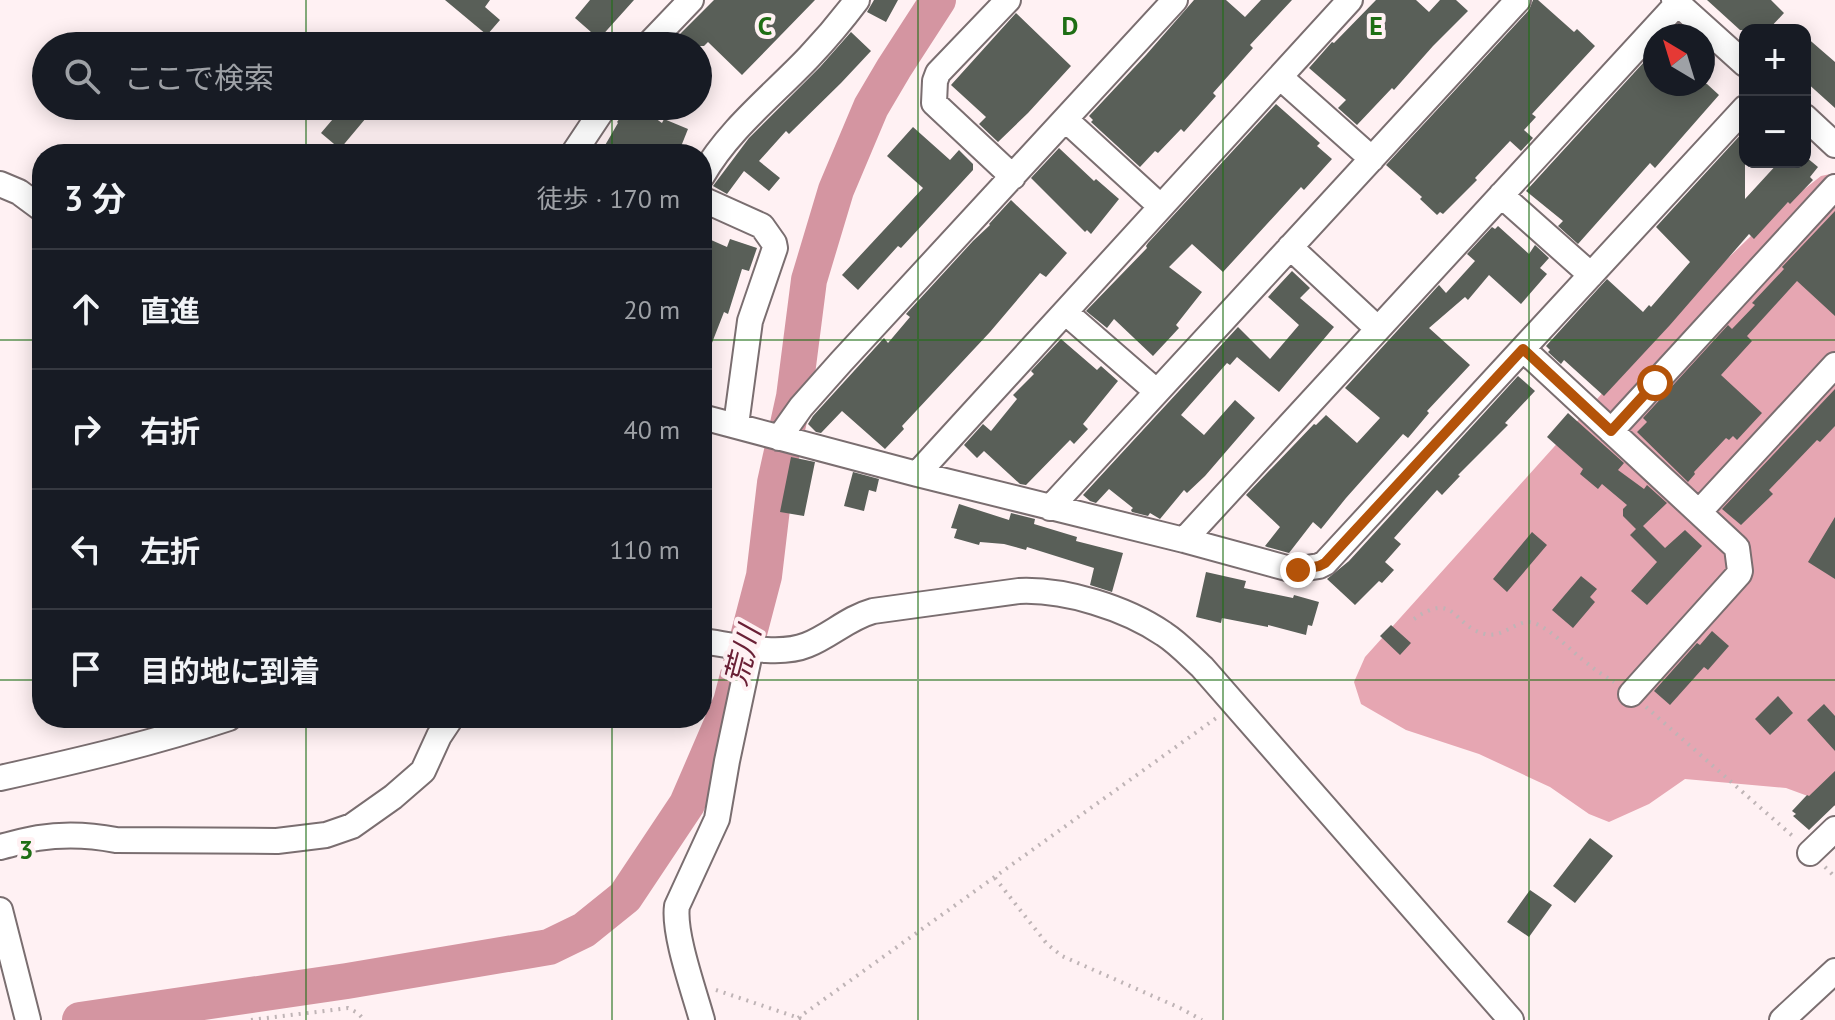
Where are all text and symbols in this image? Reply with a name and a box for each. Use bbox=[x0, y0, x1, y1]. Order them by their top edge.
text: C bbox=[758, 9, 772, 42]
text: D bbox=[1062, 9, 1078, 42]
text: E bbox=[1369, 9, 1383, 42]
north arrow bbox=[1643, 24, 1715, 96]
map controls bbox=[1739, 24, 1811, 168]
button: + bbox=[1739, 24, 1811, 96]
search box bbox=[32, 32, 712, 120]
icon: search bbox=[60, 54, 104, 98]
text: ここで検索 bbox=[124, 58, 274, 97]
button: − bbox=[1739, 96, 1811, 168]
text: 3 分 bbox=[64, 176, 126, 220]
text: 徒歩 · 170 m bbox=[537, 182, 680, 215]
icon: ahead bbox=[64, 287, 108, 331]
text: 直進 bbox=[140, 291, 200, 330]
text: 20 m bbox=[624, 293, 680, 326]
route start bbox=[1637, 365, 1673, 401]
icon: right bbox=[64, 407, 108, 451]
text: 右折 bbox=[140, 411, 200, 450]
text: 40 m bbox=[624, 413, 680, 446]
icon: left bbox=[64, 527, 108, 571]
text: 左折 bbox=[140, 531, 200, 570]
text: 110 m bbox=[609, 533, 680, 566]
route end bbox=[1280, 552, 1316, 588]
water label: 荒川 bbox=[715, 619, 769, 690]
icon: arrive bbox=[64, 647, 108, 691]
text: 目的地に到着 bbox=[140, 651, 320, 690]
text: 3 bbox=[19, 833, 33, 866]

